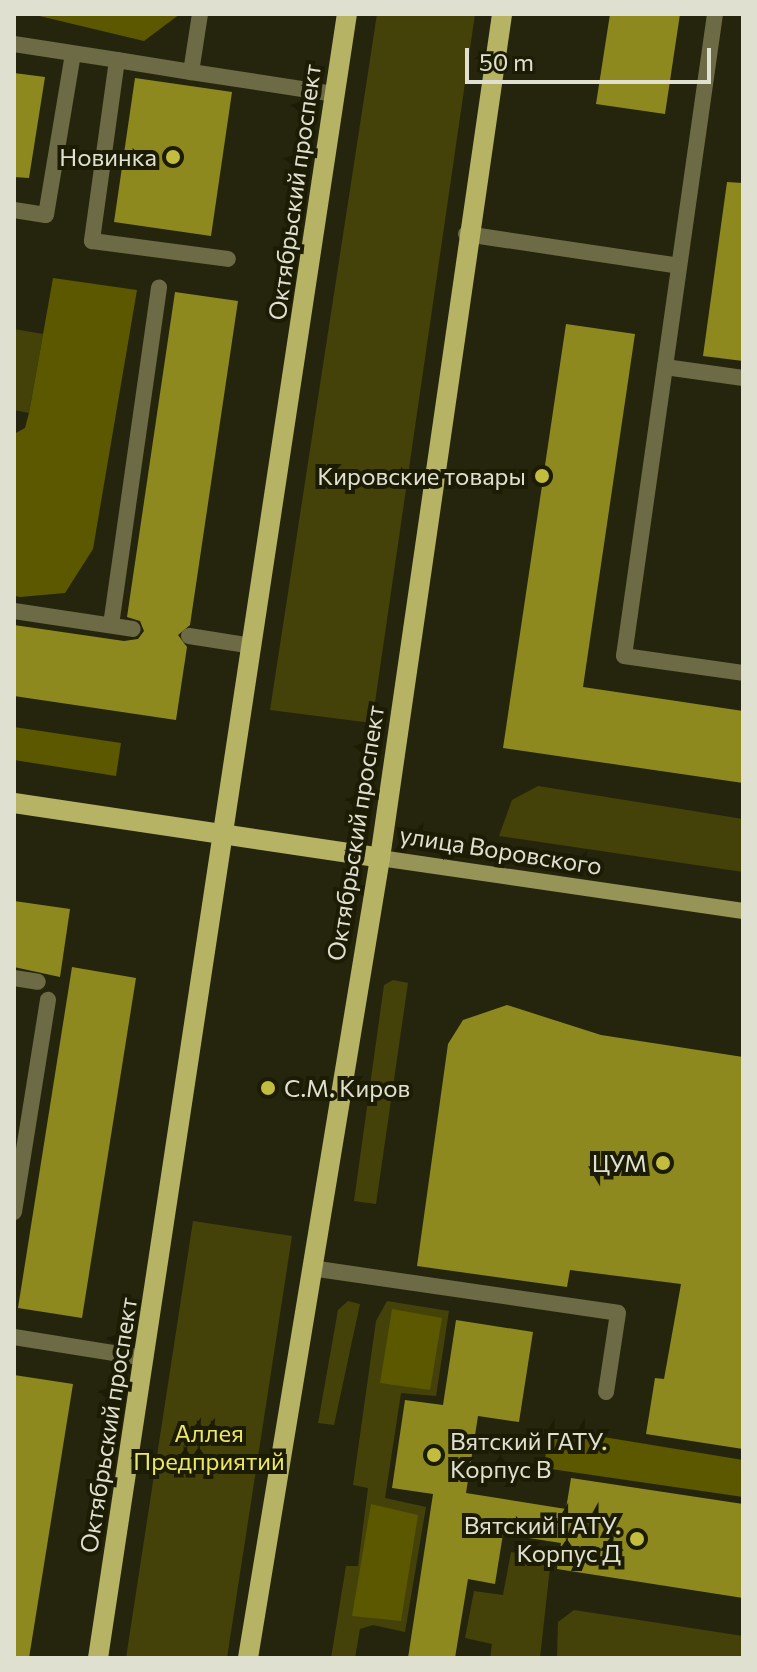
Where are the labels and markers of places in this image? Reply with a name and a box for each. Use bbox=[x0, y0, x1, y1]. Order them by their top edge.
place label: Новинка bbox=[59, 143, 157, 171]
marker: Новинка bbox=[164, 148, 182, 166]
place label: Кировские товары bbox=[317, 462, 526, 490]
marker: Кировские товары bbox=[533, 467, 551, 485]
place label: С.М. Киров bbox=[284, 1074, 410, 1102]
marker: С.М. Киров bbox=[259, 1079, 277, 1097]
place label: ЦУМ bbox=[592, 1149, 647, 1177]
marker: ЦУМ bbox=[654, 1154, 672, 1172]
place label: Вятский ГАТУ. Корпус В bbox=[450, 1427, 607, 1483]
marker: Вятский ГАТУ. Корпус В bbox=[425, 1446, 443, 1464]
place label: Вятский ГАТУ. Корпус Д bbox=[464, 1511, 621, 1567]
marker: Вятский ГАТУ. Корпус Д bbox=[628, 1530, 646, 1548]

